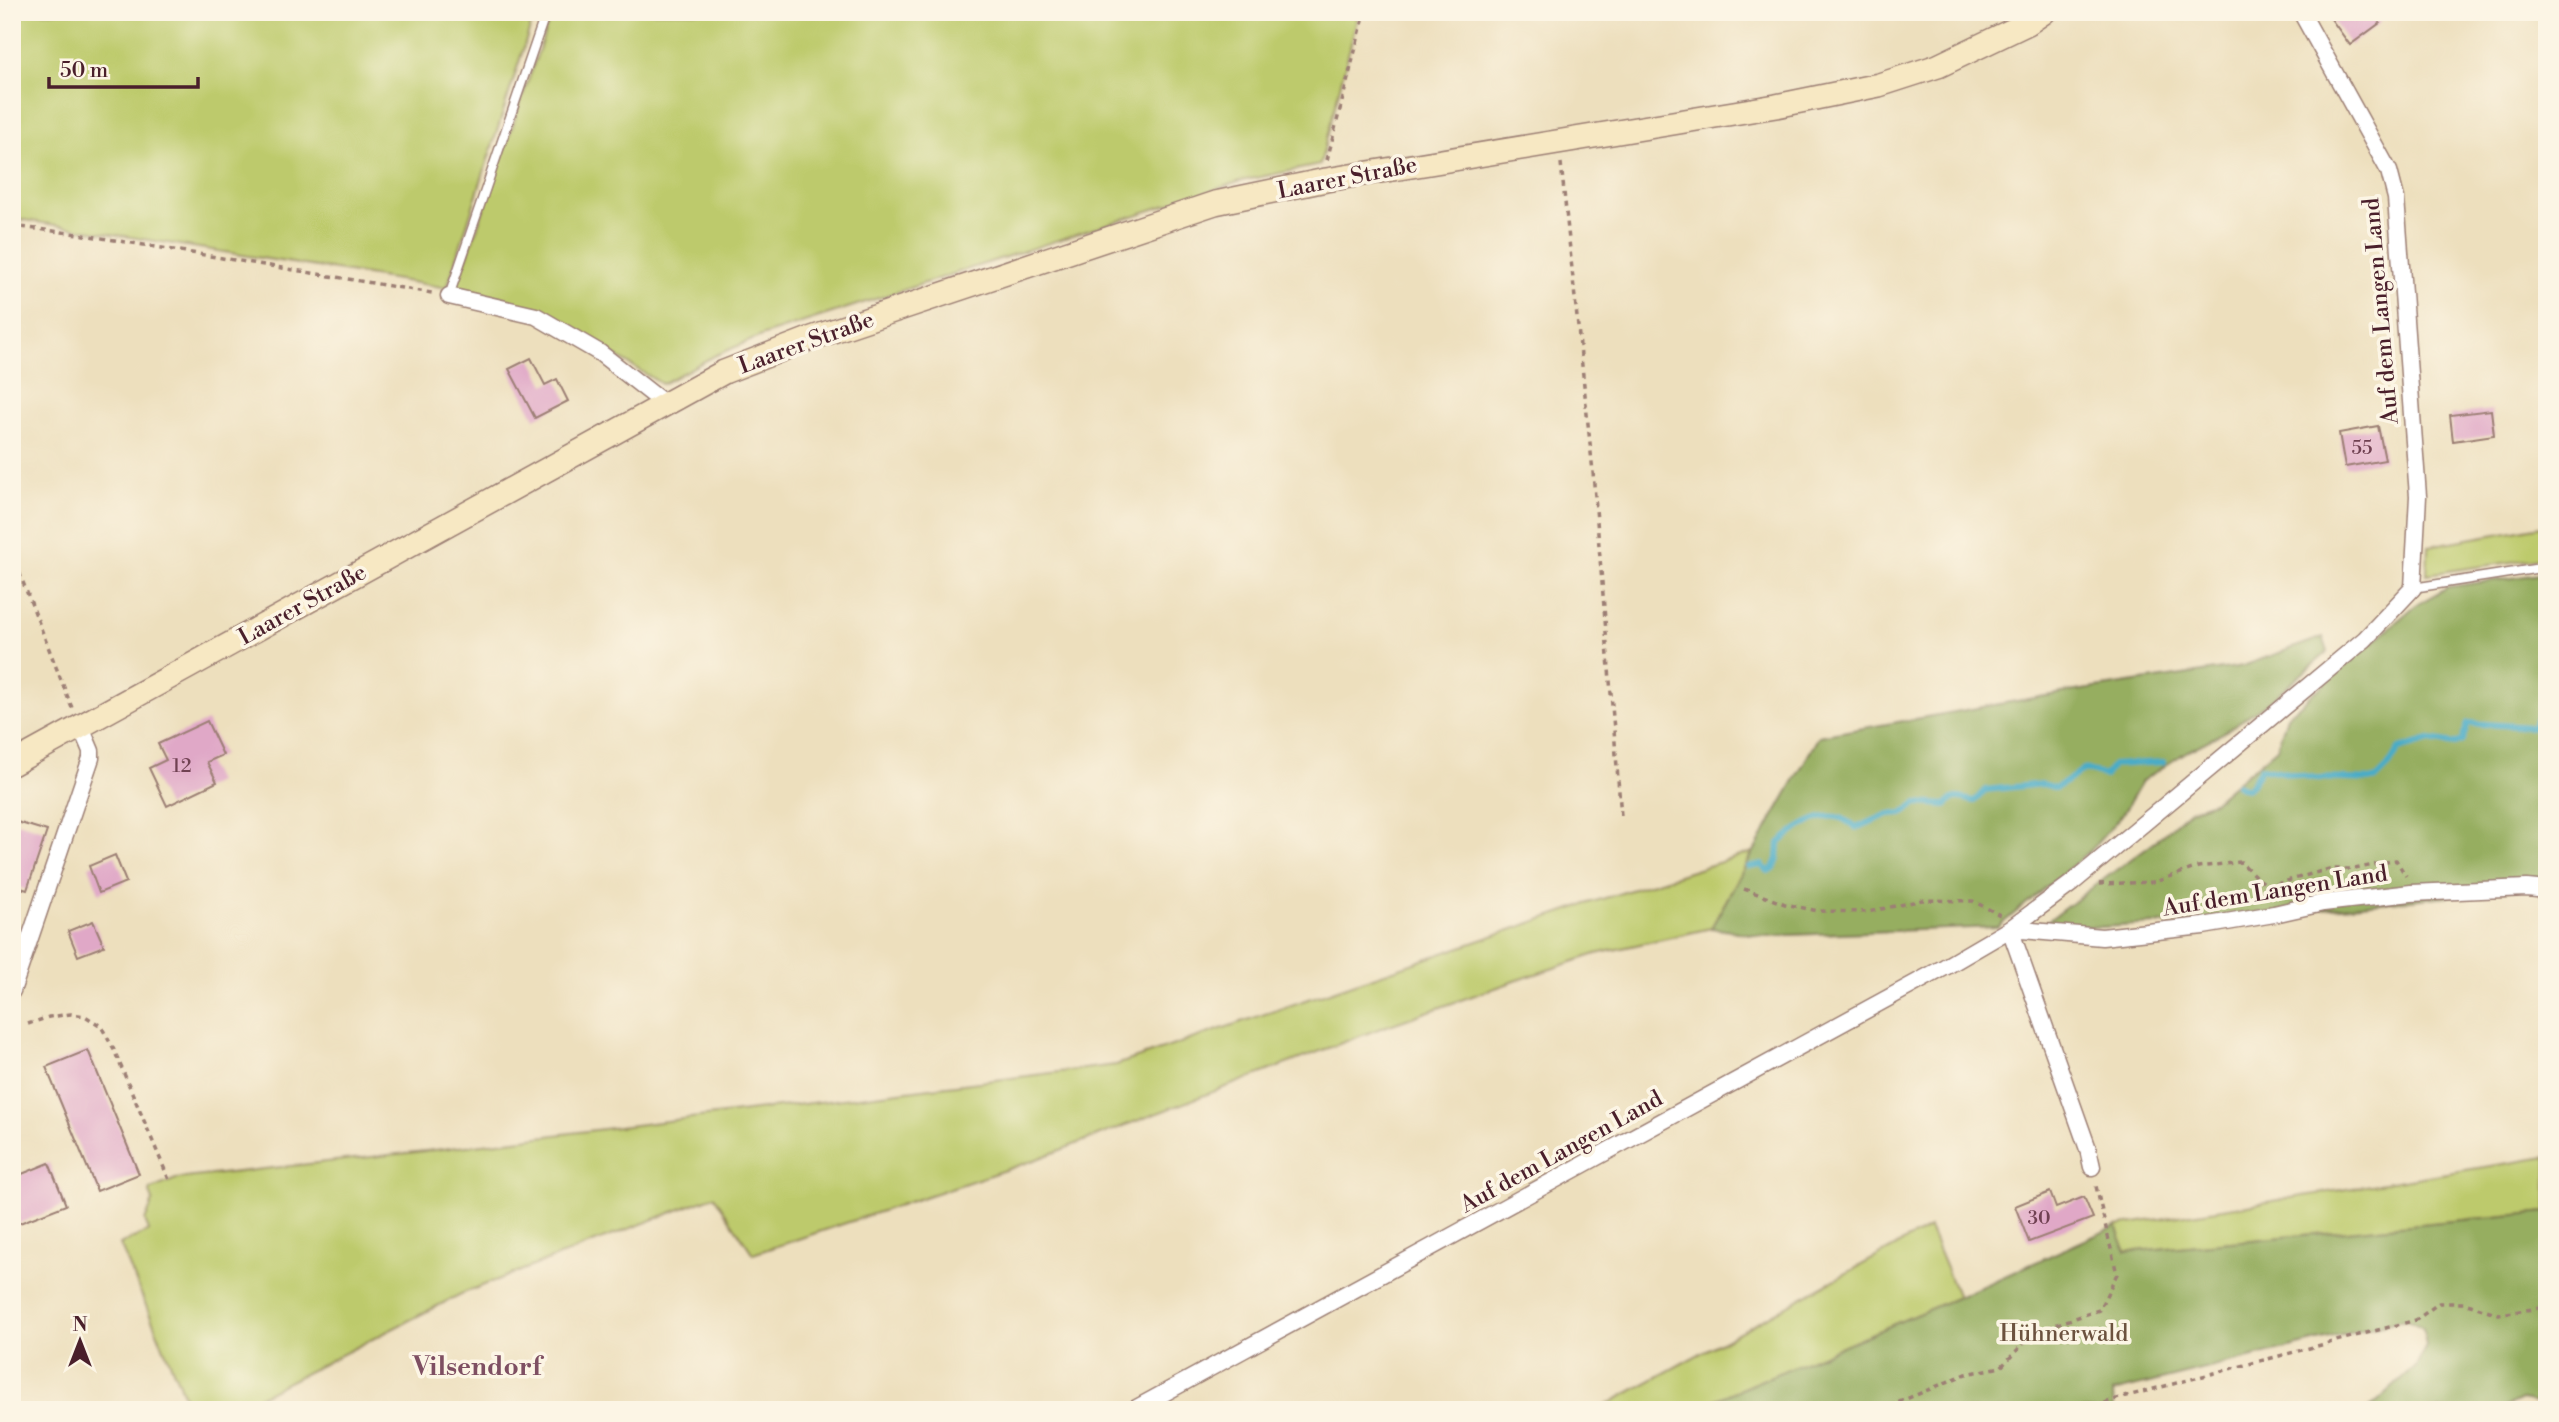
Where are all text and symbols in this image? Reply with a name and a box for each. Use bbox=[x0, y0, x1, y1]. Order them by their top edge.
scale bar bbox=[49, 46, 198, 90]
text: 50 m bbox=[60, 58, 108, 84]
street label: Laarer Straße bbox=[1275, 151, 1420, 205]
street label: Auf dem Langen Land bbox=[2357, 197, 2405, 426]
street label: Laarer Straße bbox=[735, 306, 878, 380]
house number: 55 bbox=[2352, 436, 2372, 460]
street label: Laarer Straße bbox=[234, 558, 371, 652]
house number: 12 bbox=[172, 754, 192, 778]
street label: Auf dem Langen Land bbox=[2160, 859, 2390, 923]
street label: Auf dem Langen Land bbox=[1454, 1085, 1668, 1220]
house number: 30 bbox=[2027, 1206, 2051, 1230]
north arrow bbox=[46, 1306, 116, 1376]
text: N bbox=[72, 1313, 88, 1337]
park label: Hühnerwald bbox=[2000, 1320, 2128, 1348]
district label: Vilsendorf bbox=[412, 1351, 544, 1383]

